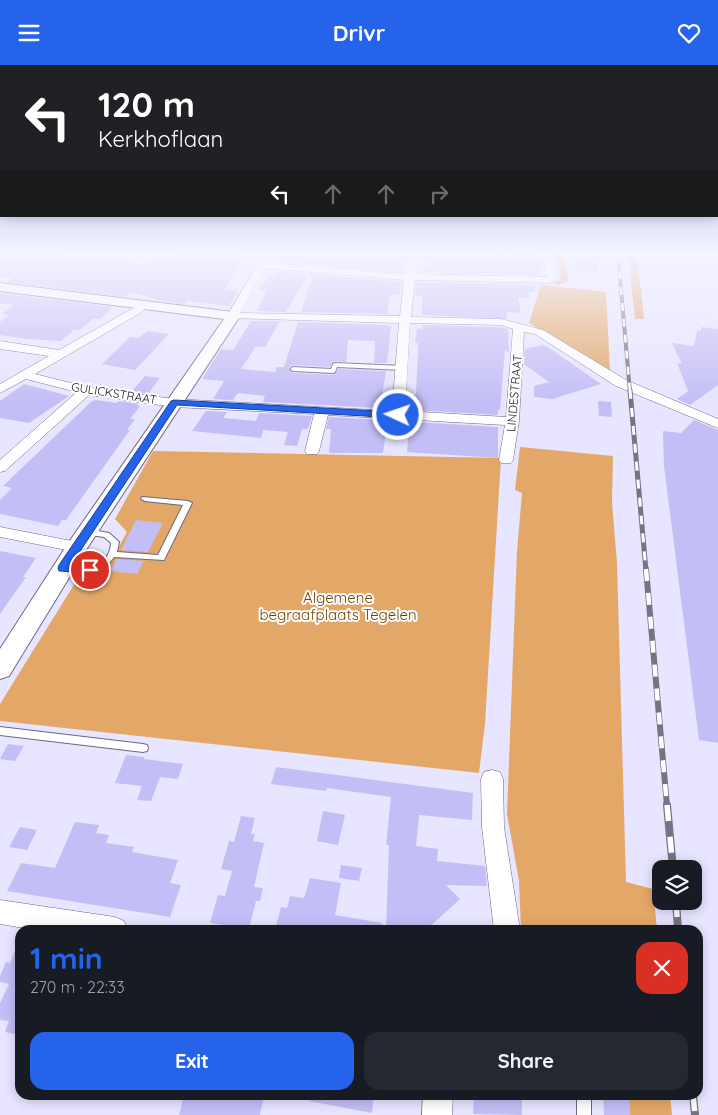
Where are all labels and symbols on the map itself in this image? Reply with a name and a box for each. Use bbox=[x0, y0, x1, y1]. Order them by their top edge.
street label: LINDESTRAAT bbox=[503, 354, 525, 432]
street label: GULICKSTRAAT bbox=[70, 379, 158, 407]
position arrow bbox=[371, 388, 423, 440]
pin bbox=[69, 549, 111, 591]
park label: Algemene begraafplaats Tegelen bbox=[259, 588, 417, 624]

